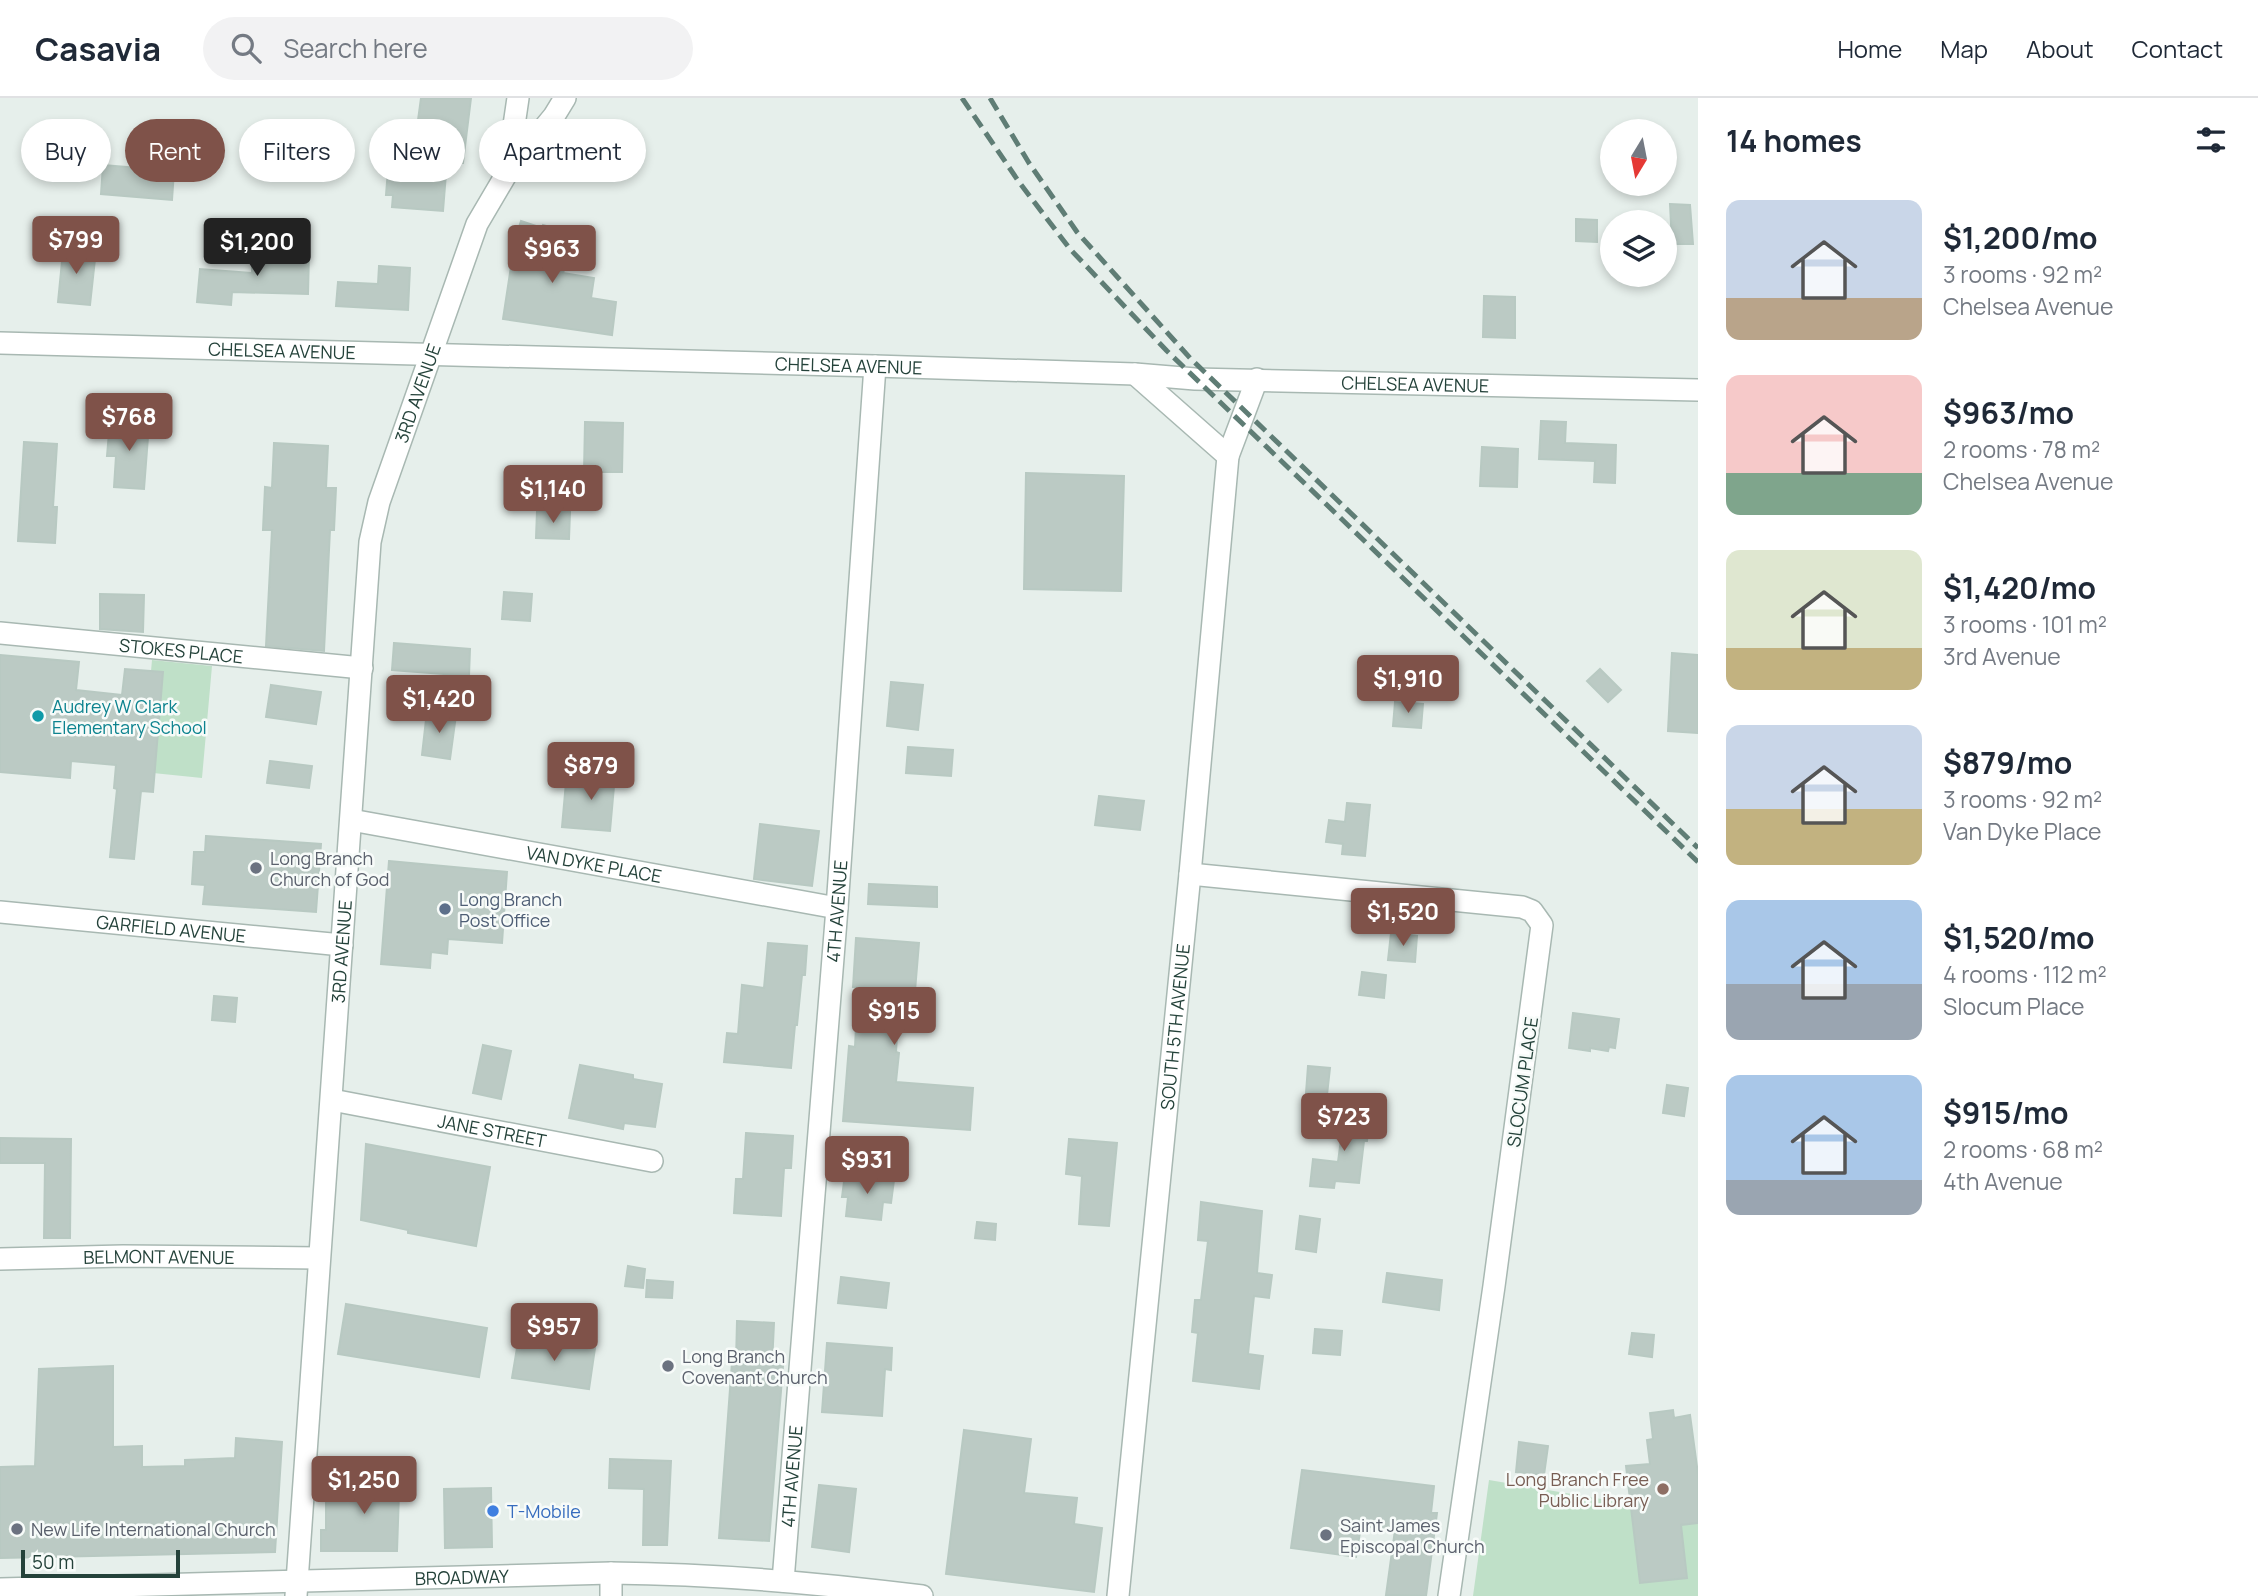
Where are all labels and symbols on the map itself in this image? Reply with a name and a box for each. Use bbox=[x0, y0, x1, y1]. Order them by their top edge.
north arrow bbox=[1600, 119, 1676, 196]
pin: $799 bbox=[35, 216, 117, 276]
pin: $1,200 bbox=[200, 218, 314, 278]
pin: $963 bbox=[511, 226, 593, 285]
street label: CHELSEA AVENUE bbox=[208, 336, 356, 364]
street label: 3RD AVENUE bbox=[389, 340, 446, 446]
street label: CHELSEA AVENUE bbox=[775, 351, 923, 379]
street label: CHELSEA AVENUE bbox=[1341, 370, 1489, 397]
pin: $768 bbox=[88, 394, 170, 453]
pin: $1,140 bbox=[496, 466, 610, 525]
street label: STOKES PLACE bbox=[118, 633, 244, 668]
pin: $1,910 bbox=[1351, 656, 1465, 715]
pin: $1,420 bbox=[382, 676, 496, 735]
place label: Audrey W Clark Elementary School bbox=[52, 694, 207, 739]
marker: Audrey W Clark Elementary School bbox=[30, 708, 46, 724]
pin: $879 bbox=[550, 742, 632, 802]
street label: VAN DYKE PLACE bbox=[524, 840, 664, 888]
place label: Long Branch Church of God bbox=[270, 846, 389, 891]
street label: 4TH AVENUE bbox=[821, 859, 852, 963]
marker: Long Branch Church of God bbox=[248, 860, 264, 876]
place label: Long Branch Post Office bbox=[459, 887, 562, 932]
pin: $1,520 bbox=[1346, 888, 1460, 948]
street label: 3RD AVENUE bbox=[326, 899, 357, 1004]
marker: Long Branch Post Office bbox=[437, 901, 453, 917]
street label: GARFIELD AVENUE bbox=[95, 909, 247, 948]
street label: SOUTH 5TH AVENUE bbox=[1155, 942, 1195, 1111]
pin: $915 bbox=[853, 988, 935, 1047]
street label: SLOCUM PLACE bbox=[1501, 1015, 1543, 1149]
pin: $723 bbox=[1303, 1094, 1385, 1153]
street label: JANE STREET bbox=[436, 1108, 549, 1153]
pin: $931 bbox=[826, 1136, 908, 1196]
street label: BELMONT AVENUE bbox=[83, 1244, 235, 1269]
pin: $957 bbox=[513, 1304, 595, 1363]
place label: Long Branch Covenant Church bbox=[682, 1344, 828, 1389]
marker: Long Branch Covenant Church bbox=[660, 1358, 676, 1374]
street label: 4TH AVENUE bbox=[775, 1424, 807, 1529]
pin: $1,250 bbox=[307, 1456, 421, 1516]
place label: Long Branch Free Public Library bbox=[1506, 1467, 1650, 1512]
marker: Long Branch Free Public Library bbox=[1655, 1481, 1671, 1497]
place label: T-Mobile bbox=[507, 1499, 581, 1523]
marker: T-Mobile bbox=[485, 1503, 501, 1519]
place label: Saint James Episcopal Church bbox=[1340, 1513, 1485, 1558]
place label: New Life International Church bbox=[31, 1517, 276, 1541]
marker: New Life International Church bbox=[9, 1521, 25, 1537]
marker: Saint James Episcopal Church bbox=[1318, 1527, 1334, 1543]
scale bar bbox=[21, 1547, 180, 1579]
street label: BROADWAY bbox=[415, 1564, 510, 1590]

